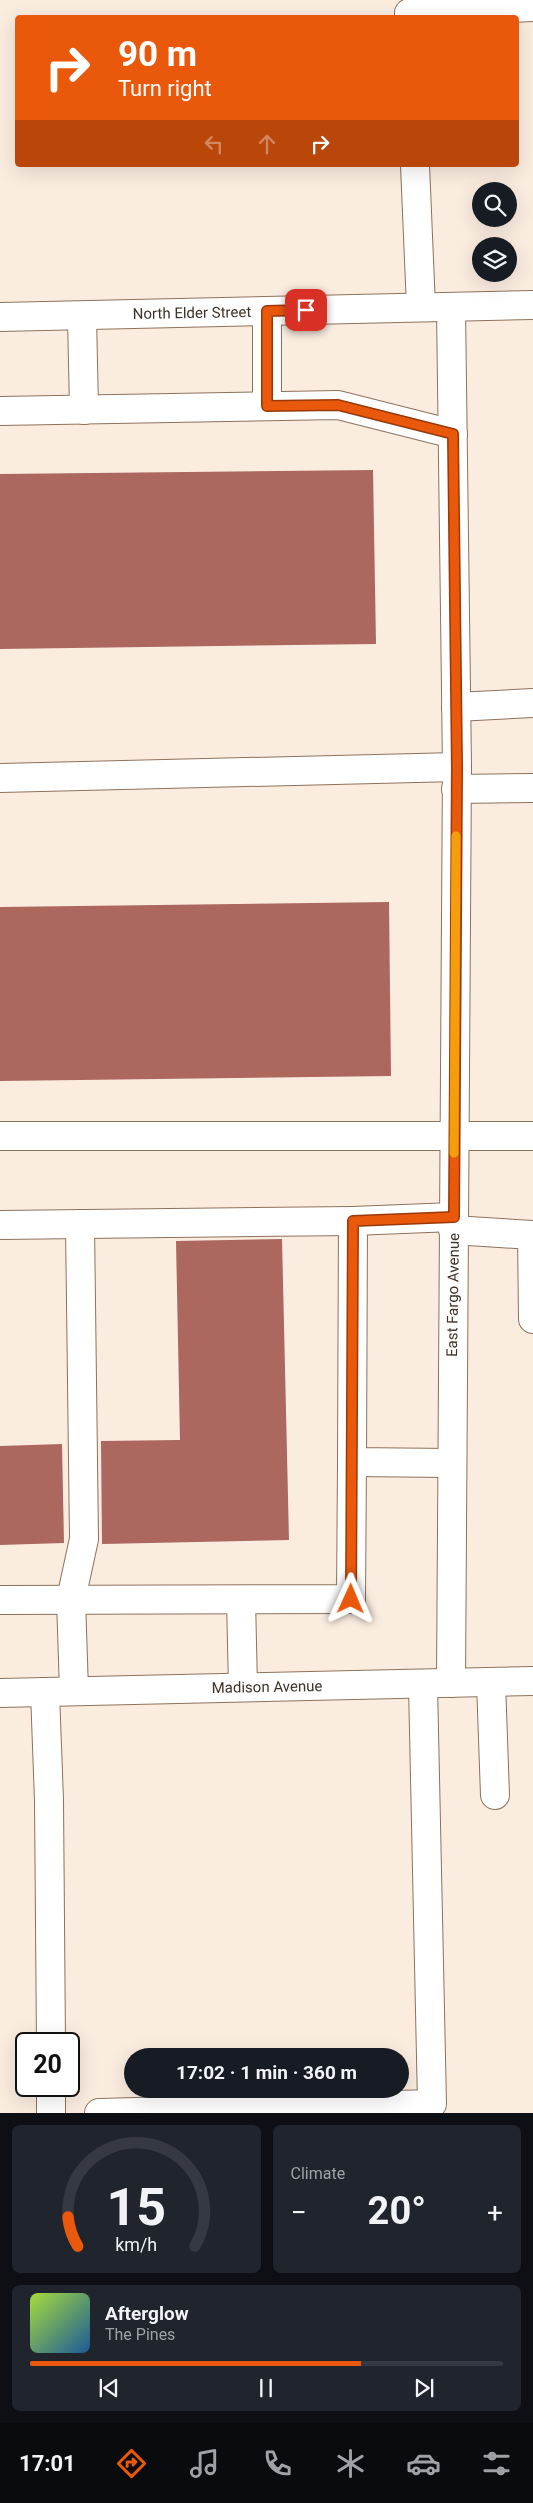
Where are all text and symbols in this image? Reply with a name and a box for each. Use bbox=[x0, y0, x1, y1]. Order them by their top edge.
text: 90 m bbox=[118, 34, 197, 75]
icon: right bbox=[35, 35, 100, 100]
text: Turn right bbox=[118, 76, 212, 101]
icon: left bbox=[200, 130, 228, 158]
icon: ahead bbox=[253, 130, 281, 158]
icon: right bbox=[306, 130, 334, 158]
map controls bbox=[472, 182, 517, 282]
button: search bbox=[472, 182, 517, 227]
button: layers bbox=[472, 237, 517, 282]
pin bbox=[285, 289, 327, 331]
icon: arrive bbox=[292, 296, 320, 324]
street label: North Elder Street bbox=[133, 303, 252, 323]
street label: East Fargo Avenue bbox=[443, 1233, 463, 1357]
position arrow bbox=[324, 1572, 376, 1624]
street label: Madison Avenue bbox=[211, 1677, 323, 1697]
speed limit sign: 20 bbox=[15, 2032, 80, 2097]
text: 17:02 · 1 min · 360 m bbox=[176, 2061, 357, 2084]
text: Climate bbox=[291, 2164, 345, 2183]
text: 15 bbox=[106, 2177, 166, 2238]
text: 20° bbox=[368, 2189, 426, 2233]
text: − bbox=[291, 2196, 307, 2229]
text: + bbox=[487, 2196, 503, 2229]
text: km/h bbox=[115, 2234, 157, 2255]
text: Afterglow bbox=[105, 2302, 189, 2325]
text: The Pines bbox=[105, 2325, 175, 2344]
icon: previous bbox=[95, 2374, 123, 2402]
icon: pause bbox=[252, 2374, 280, 2402]
icon: next bbox=[410, 2374, 438, 2402]
icon: directions bbox=[114, 2446, 149, 2481]
icon: music bbox=[187, 2446, 222, 2481]
icon: phone bbox=[260, 2446, 295, 2481]
icon: climate bbox=[333, 2446, 368, 2481]
icon: car bbox=[406, 2446, 441, 2481]
icon: filters bbox=[479, 2446, 514, 2481]
text: 17:01 bbox=[19, 2451, 76, 2476]

